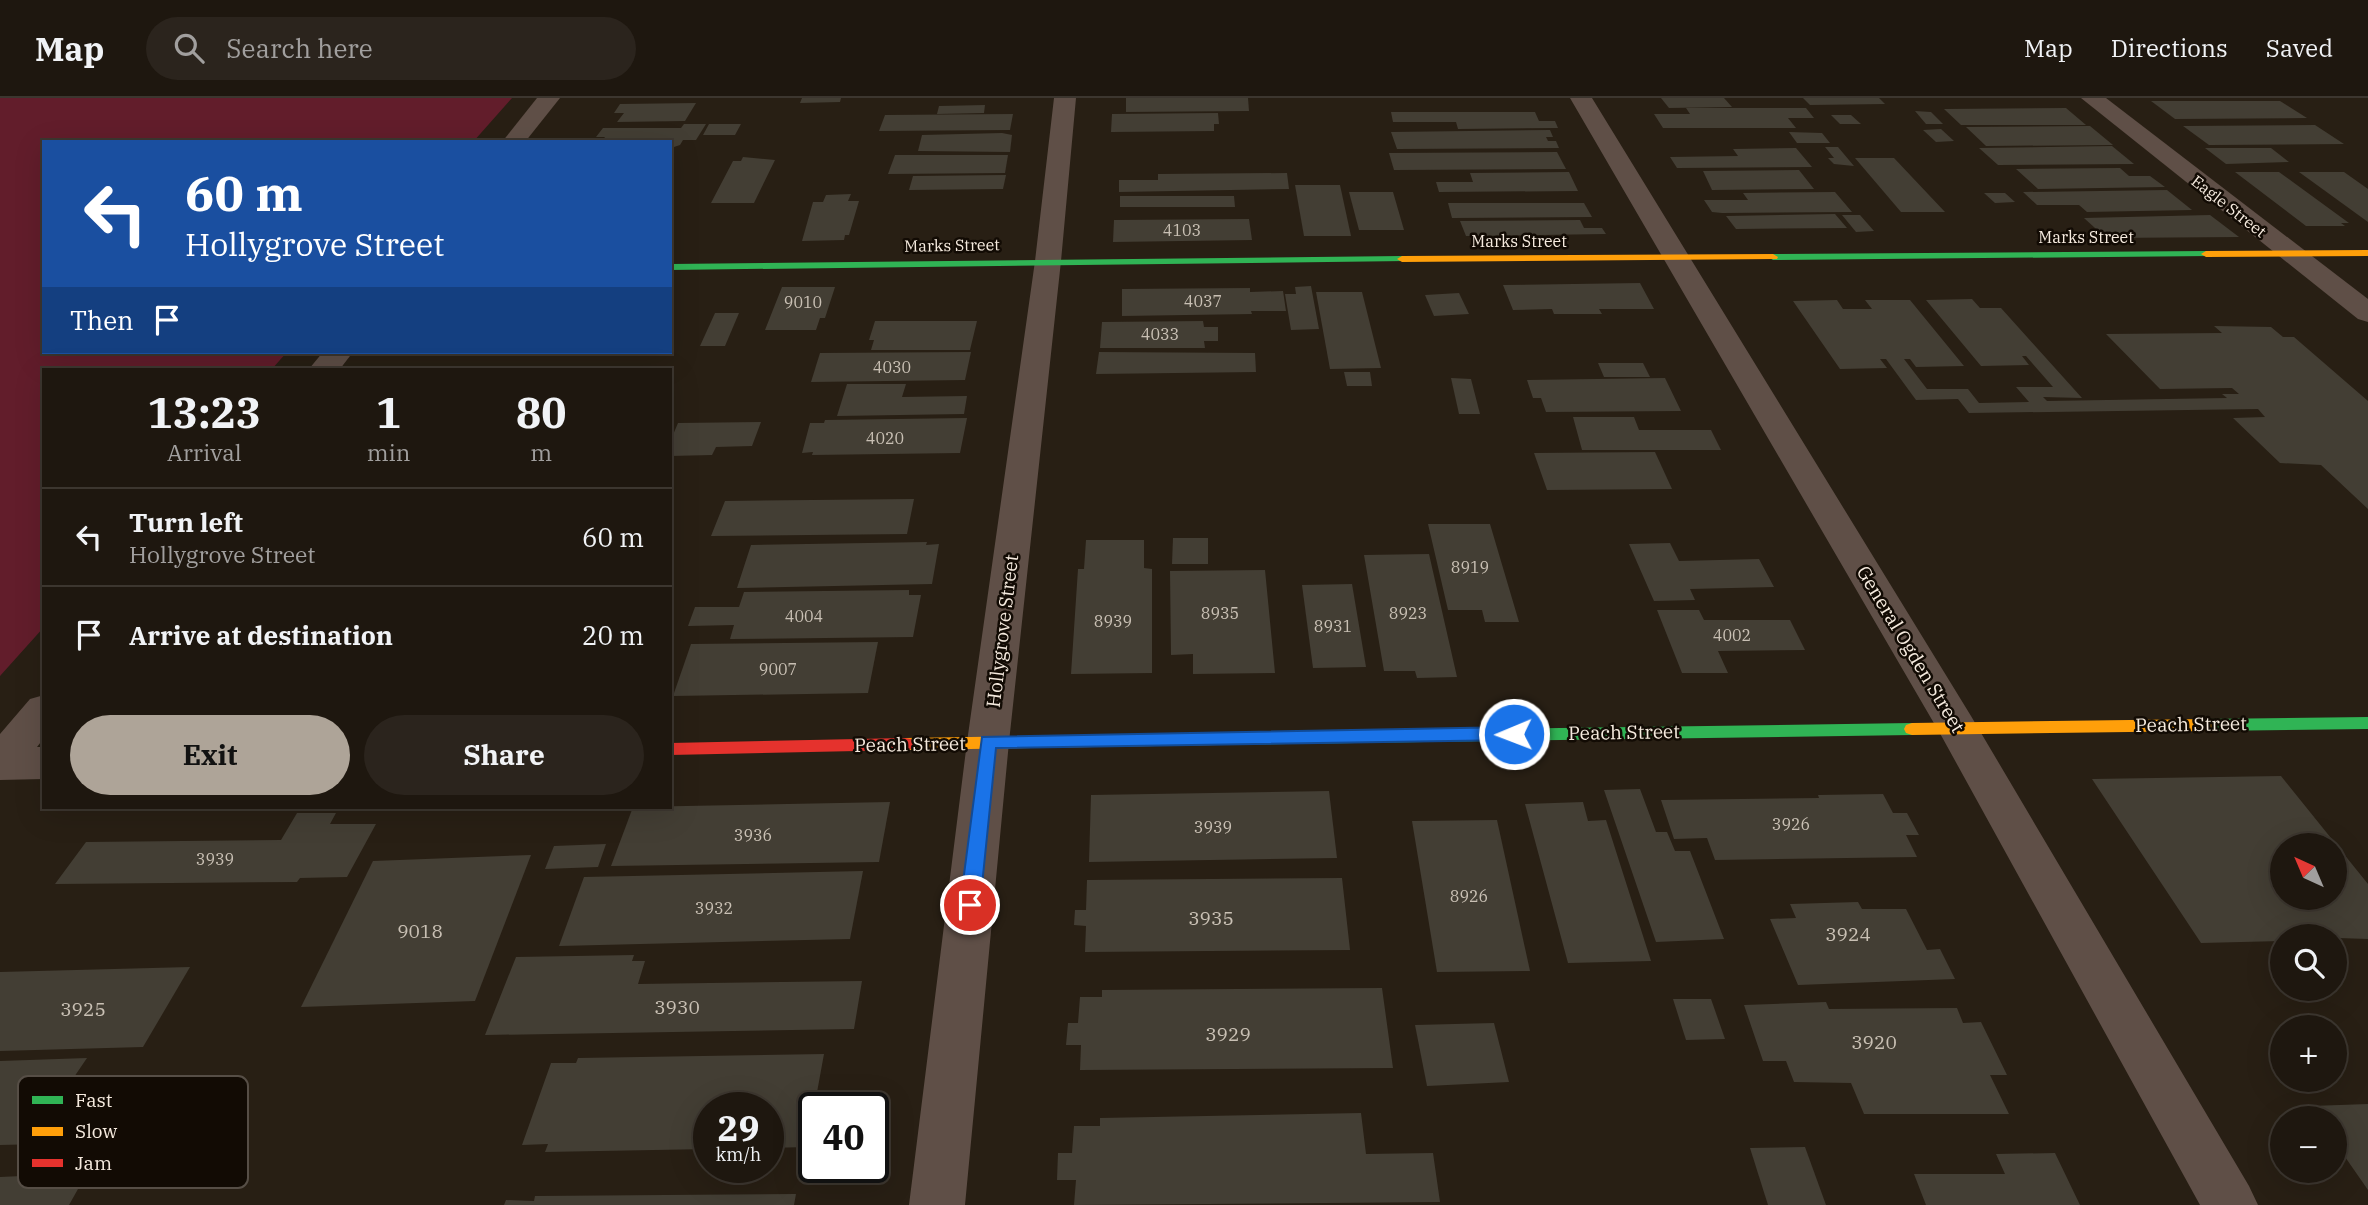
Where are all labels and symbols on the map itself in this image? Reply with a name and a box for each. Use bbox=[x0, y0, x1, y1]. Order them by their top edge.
street label: Eagle Street bbox=[2188, 171, 2271, 242]
house number: 4103 bbox=[1163, 220, 1201, 240]
street label: Marks Street bbox=[2038, 227, 2134, 247]
street label: Marks Street bbox=[1471, 231, 1567, 251]
street label: Marks Street bbox=[904, 234, 1000, 256]
house number: 4037 bbox=[1184, 291, 1222, 311]
house number: 9010 bbox=[784, 292, 822, 312]
house number: 4033 bbox=[1141, 324, 1179, 344]
house number: 4030 bbox=[873, 357, 911, 377]
house number: 4020 bbox=[866, 428, 904, 448]
street label: Hollygrove Street bbox=[981, 553, 1023, 709]
house number: 8919 bbox=[1451, 557, 1489, 577]
street label: General Ogden Street bbox=[1852, 561, 1971, 737]
house number: 8935 bbox=[1201, 603, 1239, 623]
house number: 8923 bbox=[1389, 603, 1427, 623]
house number: 4004 bbox=[785, 606, 823, 626]
house number: 8939 bbox=[1094, 611, 1132, 631]
house number: 8931 bbox=[1314, 616, 1352, 636]
house number: 4002 bbox=[1713, 625, 1751, 645]
house number: 9007 bbox=[759, 659, 797, 679]
position arrow bbox=[1477, 697, 1551, 771]
street label: Peach Street bbox=[2135, 711, 2247, 737]
street label: Peach Street bbox=[1568, 719, 1680, 745]
street label: Peach Street bbox=[854, 731, 966, 757]
house number: 3926 bbox=[1772, 814, 1810, 834]
house number: 3939 bbox=[1194, 817, 1232, 837]
house number: 3936 bbox=[734, 825, 772, 845]
north arrow bbox=[2270, 833, 2347, 910]
house number: 3939 bbox=[196, 849, 234, 869]
pin bbox=[940, 875, 1000, 935]
house number: 8926 bbox=[1450, 886, 1488, 906]
house number: 3932 bbox=[695, 898, 733, 918]
house number: 3935 bbox=[1188, 906, 1234, 930]
house number: 9018 bbox=[397, 919, 443, 943]
house number: 3924 bbox=[1825, 922, 1871, 946]
house number: 3930 bbox=[654, 995, 700, 1019]
house number: 3925 bbox=[60, 997, 106, 1021]
house number: 3929 bbox=[1205, 1022, 1251, 1046]
house number: 3920 bbox=[1851, 1030, 1897, 1054]
legend bbox=[18, 1076, 248, 1188]
text: Fast bbox=[75, 1088, 113, 1112]
speed limit sign: 40 bbox=[798, 1092, 889, 1183]
text: Slow bbox=[75, 1119, 117, 1143]
text: Jam bbox=[75, 1151, 112, 1175]

